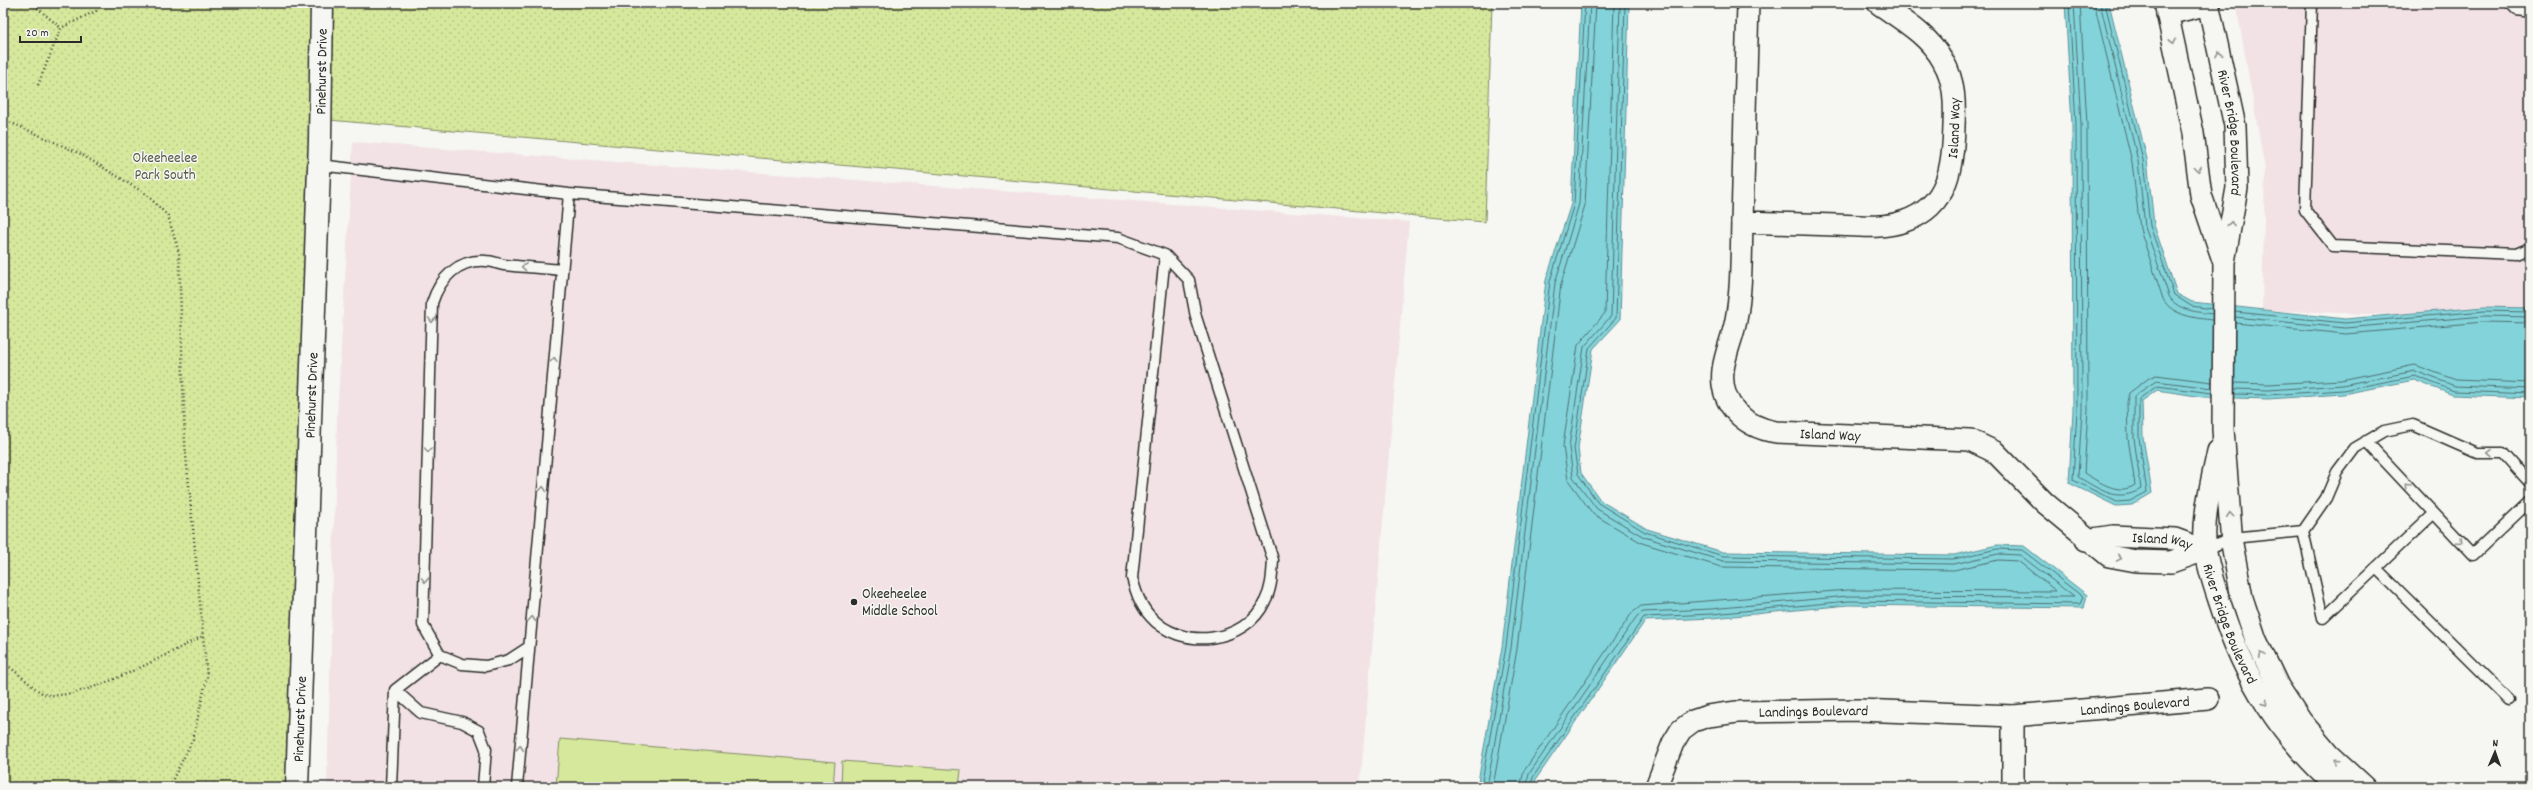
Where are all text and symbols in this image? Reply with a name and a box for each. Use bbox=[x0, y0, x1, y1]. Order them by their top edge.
scale bar bbox=[20, 18, 81, 44]
text: 20 m bbox=[26, 25, 49, 42]
street label: Pinehurst Drive bbox=[311, 28, 335, 115]
one-way arrow bbox=[2168, 38, 2176, 44]
one-way arrow bbox=[2216, 51, 2224, 57]
street label: River Bridge Boulevard bbox=[2210, 68, 2246, 197]
street label: Island Way bbox=[1943, 96, 1967, 160]
park label: Okeeheelee Park South bbox=[133, 148, 198, 187]
one-way arrow bbox=[2193, 166, 2202, 172]
one-way arrow bbox=[2226, 221, 2234, 227]
one-way arrow bbox=[521, 262, 527, 271]
one-way arrow bbox=[428, 317, 436, 323]
street label: Pinehurst Drive bbox=[300, 351, 325, 439]
one-way arrow bbox=[550, 357, 559, 363]
street label: Island Way bbox=[1799, 424, 1862, 449]
one-way arrow bbox=[424, 447, 432, 453]
one-way arrow bbox=[2487, 449, 2493, 457]
one-way arrow bbox=[2404, 482, 2412, 490]
one-way arrow bbox=[539, 486, 548, 492]
one-way arrow bbox=[2226, 512, 2235, 518]
street label: Island Way bbox=[2132, 528, 2196, 558]
one-way arrow bbox=[2456, 537, 2463, 545]
one-way arrow bbox=[2116, 554, 2123, 562]
street label: River Bridge Boulevard bbox=[2195, 562, 2261, 689]
one-way arrow bbox=[420, 577, 429, 583]
place label: Okeeheelee Middle School bbox=[862, 584, 938, 623]
marker: Okeeheelee Middle School bbox=[849, 597, 859, 607]
one-way arrow bbox=[527, 616, 536, 622]
one-way arrow bbox=[2259, 651, 2267, 659]
street label: Pinehurst Drive bbox=[289, 675, 314, 763]
street label: Landings Boulevard bbox=[2080, 692, 2191, 723]
one-way arrow bbox=[2260, 698, 2267, 705]
street label: Landings Boulevard bbox=[1759, 701, 1869, 725]
north arrow bbox=[2475, 732, 2515, 772]
text: N bbox=[2492, 736, 2499, 752]
one-way arrow bbox=[516, 745, 525, 751]
one-way arrow bbox=[2333, 758, 2341, 766]

